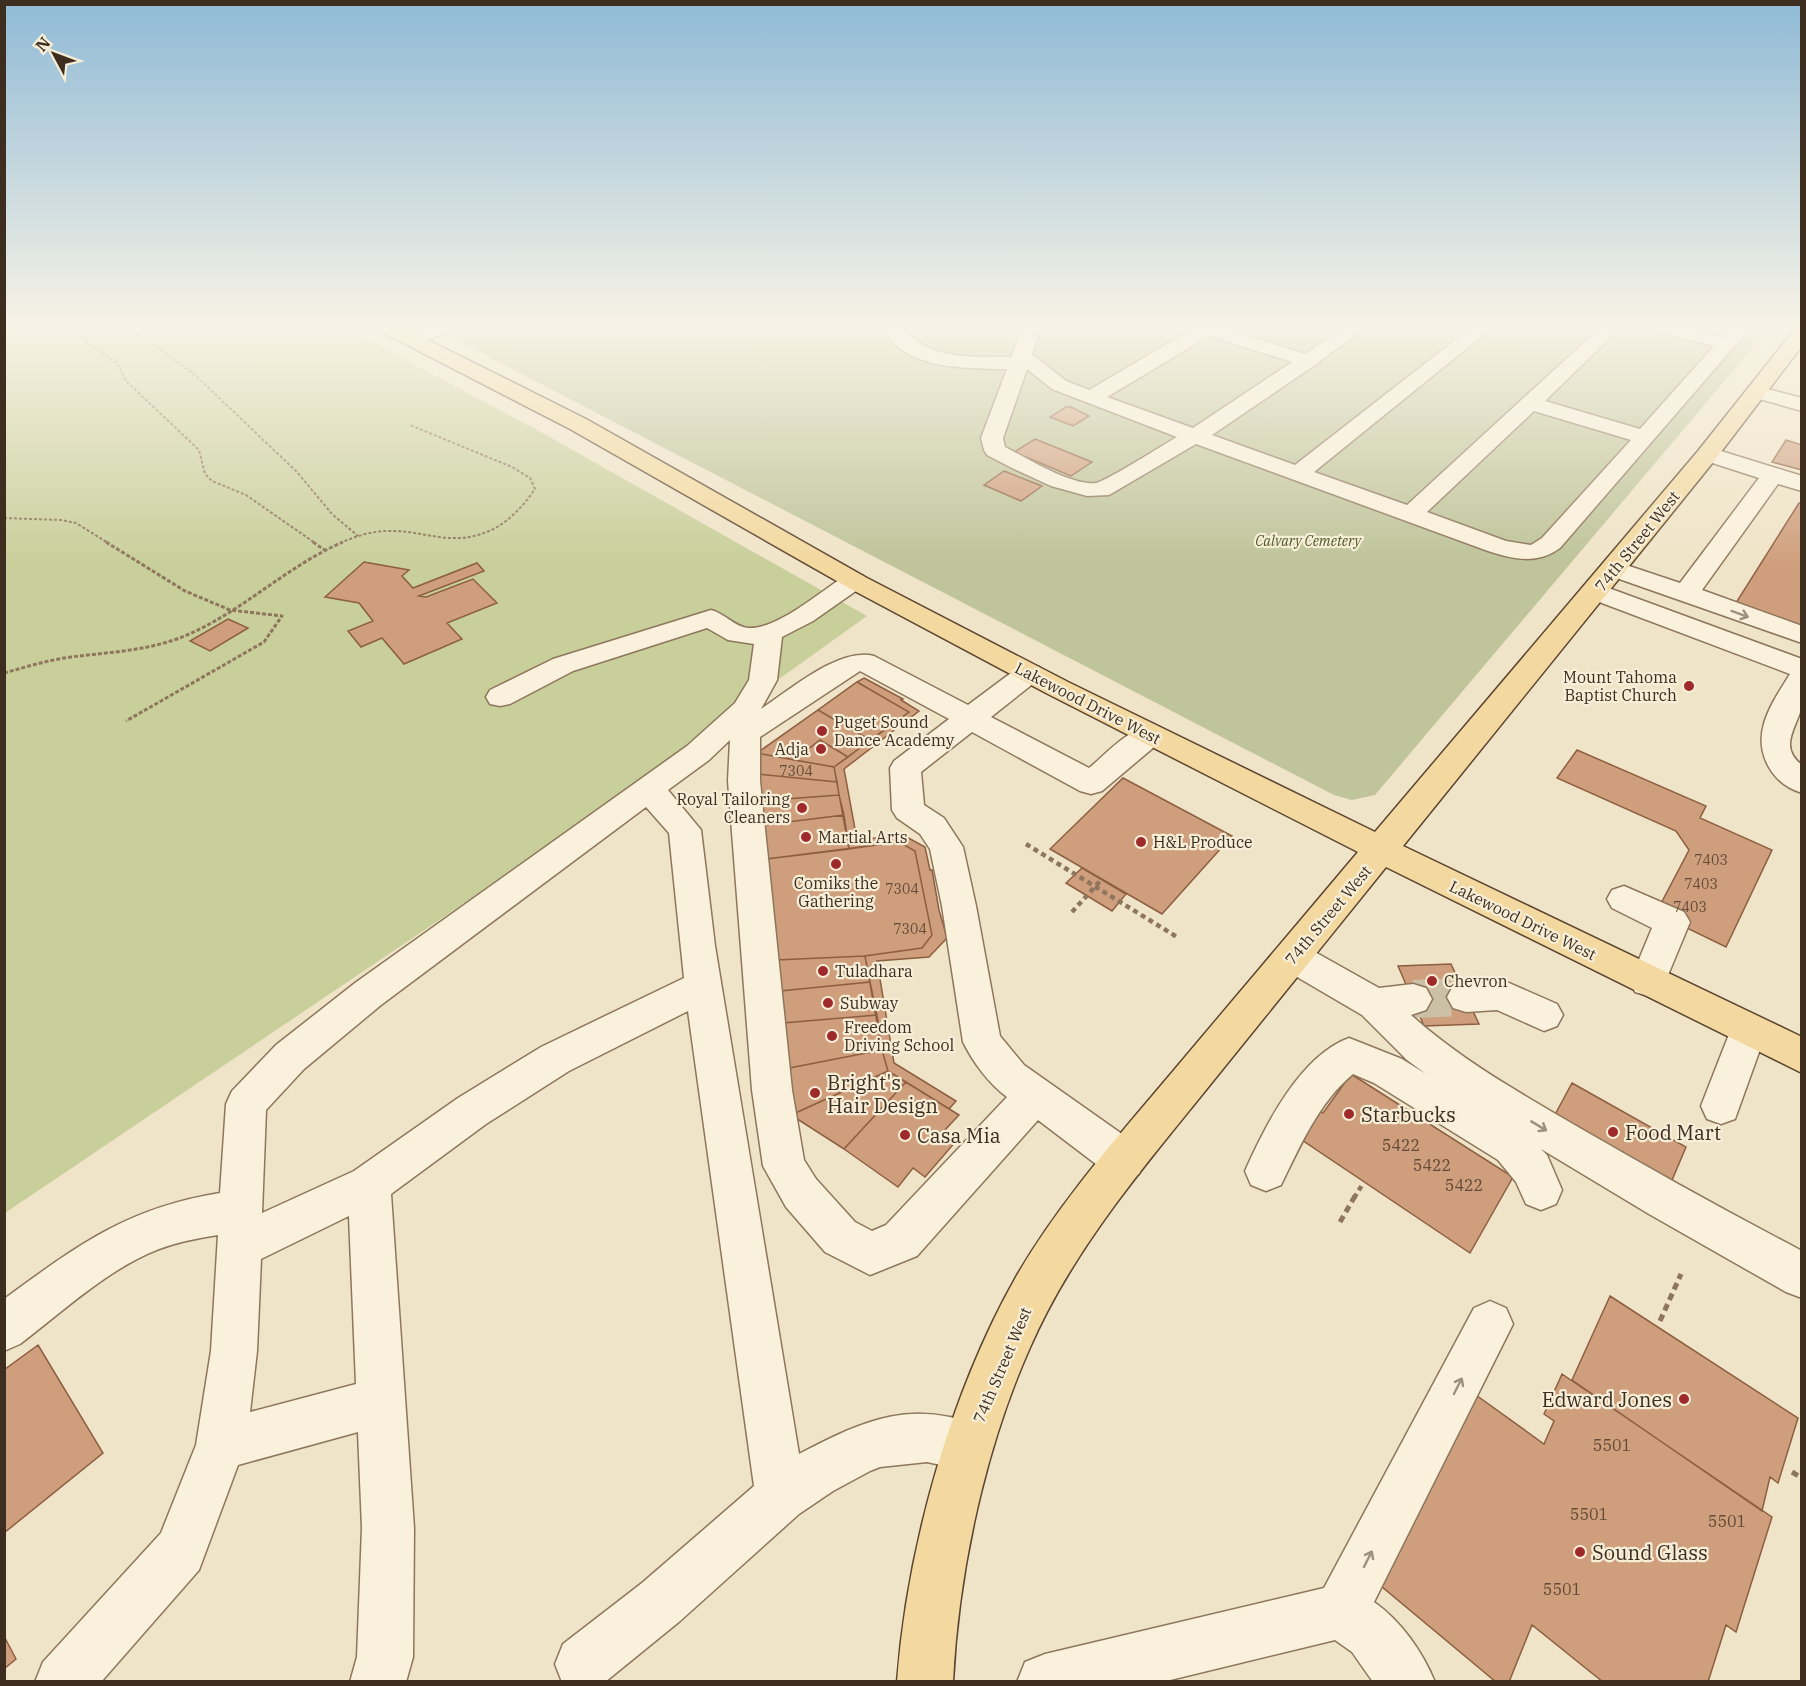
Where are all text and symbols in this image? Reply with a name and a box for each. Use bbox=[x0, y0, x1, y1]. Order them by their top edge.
north arrow bbox=[24, 24, 84, 84]
text: N bbox=[31, 33, 54, 55]
street label: 74th Street West bbox=[1590, 486, 1684, 595]
park label: Calvary Cemetery bbox=[1255, 532, 1362, 550]
one-way arrow bbox=[1731, 609, 1749, 620]
street label: Lakewood Drive West bbox=[1012, 658, 1164, 749]
place label: Mount Tahoma Baptist Church bbox=[1563, 667, 1677, 705]
marker: Mount Tahoma Baptist Church bbox=[1682, 679, 1696, 693]
place label: Puget Sound Dance Academy bbox=[834, 712, 955, 750]
marker: Puget Sound Dance Academy bbox=[815, 724, 829, 738]
place label: Adja bbox=[775, 739, 809, 759]
marker: Adja bbox=[814, 742, 828, 756]
house number: 7304 bbox=[779, 762, 813, 780]
place label: Royal Tailoring Cleaners bbox=[677, 789, 790, 827]
marker: Royal Tailoring Cleaners bbox=[795, 801, 809, 815]
place label: Martial Arts bbox=[818, 827, 908, 847]
marker: Martial Arts bbox=[799, 830, 813, 844]
place label: H&L Produce bbox=[1153, 832, 1253, 852]
marker: H&L Produce bbox=[1134, 835, 1148, 849]
house number: 7403 bbox=[1694, 851, 1728, 869]
marker: Comiks the Gathering bbox=[829, 857, 843, 871]
street label: 74th Street West bbox=[1281, 861, 1376, 969]
place label: Comiks the Gathering bbox=[794, 873, 878, 911]
house number: 7403 bbox=[1684, 875, 1718, 893]
street label: Lakewood Drive West bbox=[1446, 876, 1600, 964]
house number: 7304 bbox=[885, 880, 919, 898]
house number: 7403 bbox=[1673, 898, 1707, 916]
house number: 7304 bbox=[893, 920, 927, 938]
place label: Tuladhara bbox=[835, 961, 913, 981]
marker: Tuladhara bbox=[816, 964, 830, 978]
place label: Chevron bbox=[1444, 971, 1508, 991]
marker: Chevron bbox=[1425, 974, 1439, 988]
place label: Subway bbox=[840, 993, 899, 1013]
marker: Subway bbox=[821, 996, 835, 1010]
place label: Freedom Driving School bbox=[844, 1017, 955, 1055]
marker: Freedom Driving School bbox=[825, 1029, 839, 1043]
place label: Bright's Hair Design bbox=[827, 1069, 938, 1119]
marker: Bright's Hair Design bbox=[808, 1086, 822, 1100]
place label: Starbucks bbox=[1361, 1101, 1456, 1128]
marker: Starbucks bbox=[1342, 1107, 1356, 1121]
place label: Food Mart bbox=[1625, 1119, 1721, 1146]
one-way arrow bbox=[1530, 1121, 1547, 1133]
place label: Casa Mia bbox=[917, 1122, 1001, 1149]
marker: Food Mart bbox=[1606, 1125, 1620, 1139]
marker: Casa Mia bbox=[898, 1128, 912, 1142]
house number: 5422 bbox=[1382, 1135, 1420, 1155]
house number: 5422 bbox=[1413, 1155, 1451, 1175]
house number: 5422 bbox=[1445, 1175, 1483, 1195]
street label: 74th Street West bbox=[969, 1304, 1036, 1426]
one-way arrow bbox=[1453, 1377, 1464, 1395]
place label: Edward Jones bbox=[1542, 1386, 1672, 1413]
marker: Edward Jones bbox=[1677, 1392, 1691, 1406]
house number: 5501 bbox=[1593, 1435, 1631, 1455]
house number: 5501 bbox=[1570, 1504, 1608, 1524]
house number: 5501 bbox=[1708, 1511, 1746, 1531]
place label: Sound Glass bbox=[1592, 1539, 1708, 1566]
marker: Sound Glass bbox=[1573, 1545, 1587, 1559]
one-way arrow bbox=[1362, 1551, 1374, 1568]
house number: 5501 bbox=[1543, 1579, 1581, 1599]

